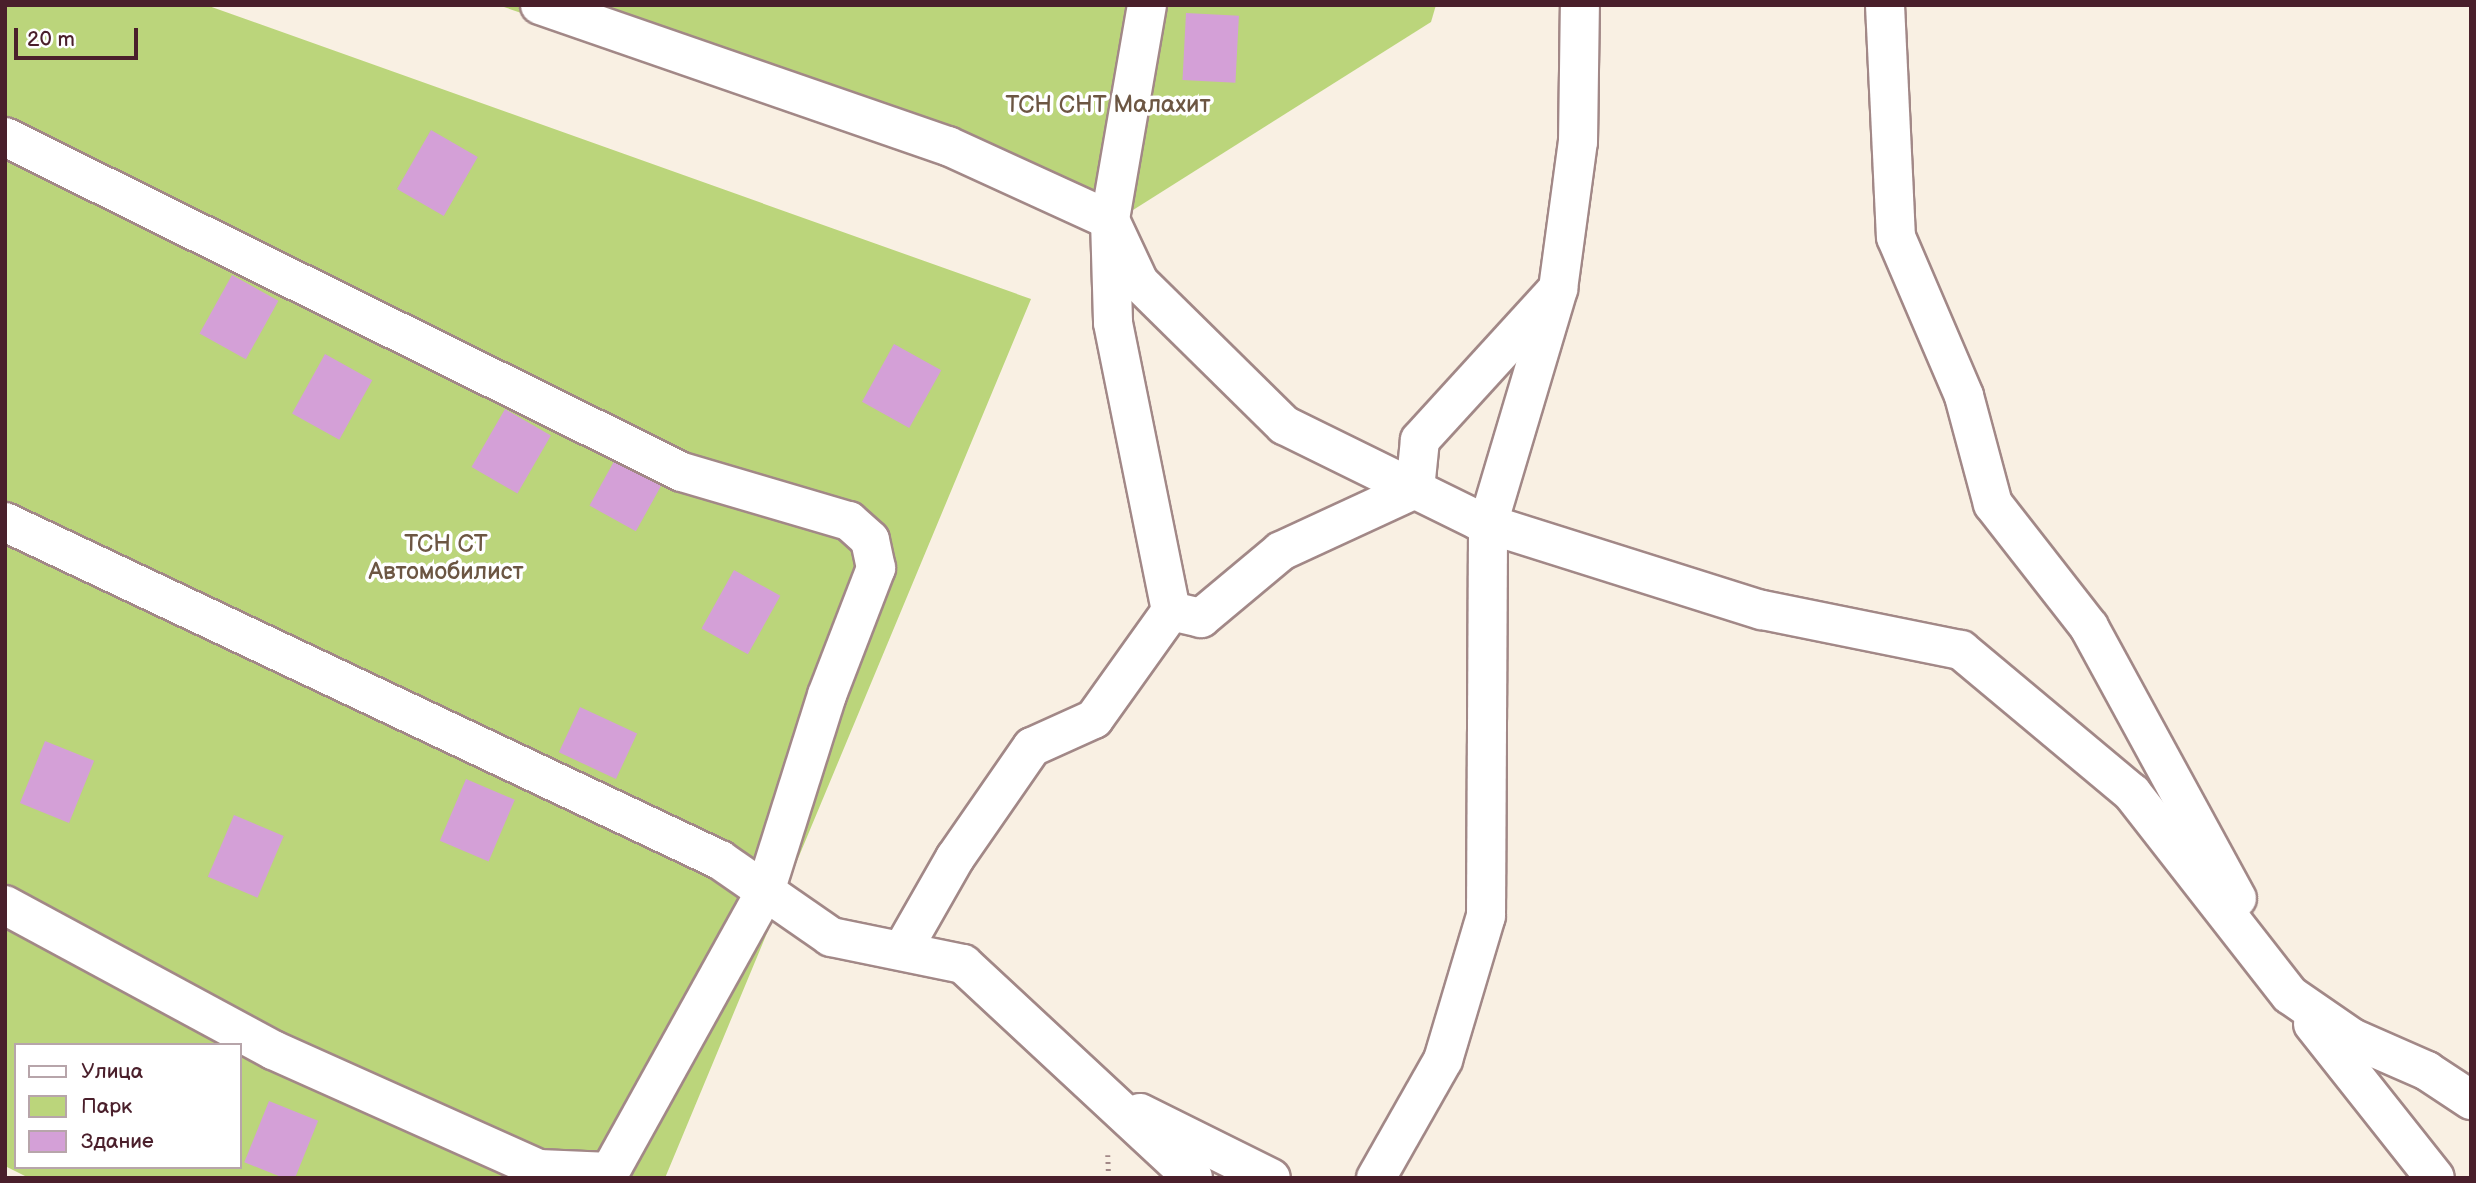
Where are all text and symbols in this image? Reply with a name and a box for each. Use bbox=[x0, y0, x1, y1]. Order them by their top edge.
scale bar bbox=[18, 14, 142, 58]
text: 20 m bbox=[27, 27, 75, 52]
park label: ТСН СНТ Малахит bbox=[1005, 91, 1211, 119]
park label: ТСН СТ Автомобилист bbox=[368, 530, 524, 586]
legend bbox=[14, 1043, 242, 1169]
text: Улица bbox=[81, 1059, 143, 1084]
text: Парк bbox=[81, 1094, 132, 1119]
text: Здание bbox=[81, 1129, 154, 1154]

